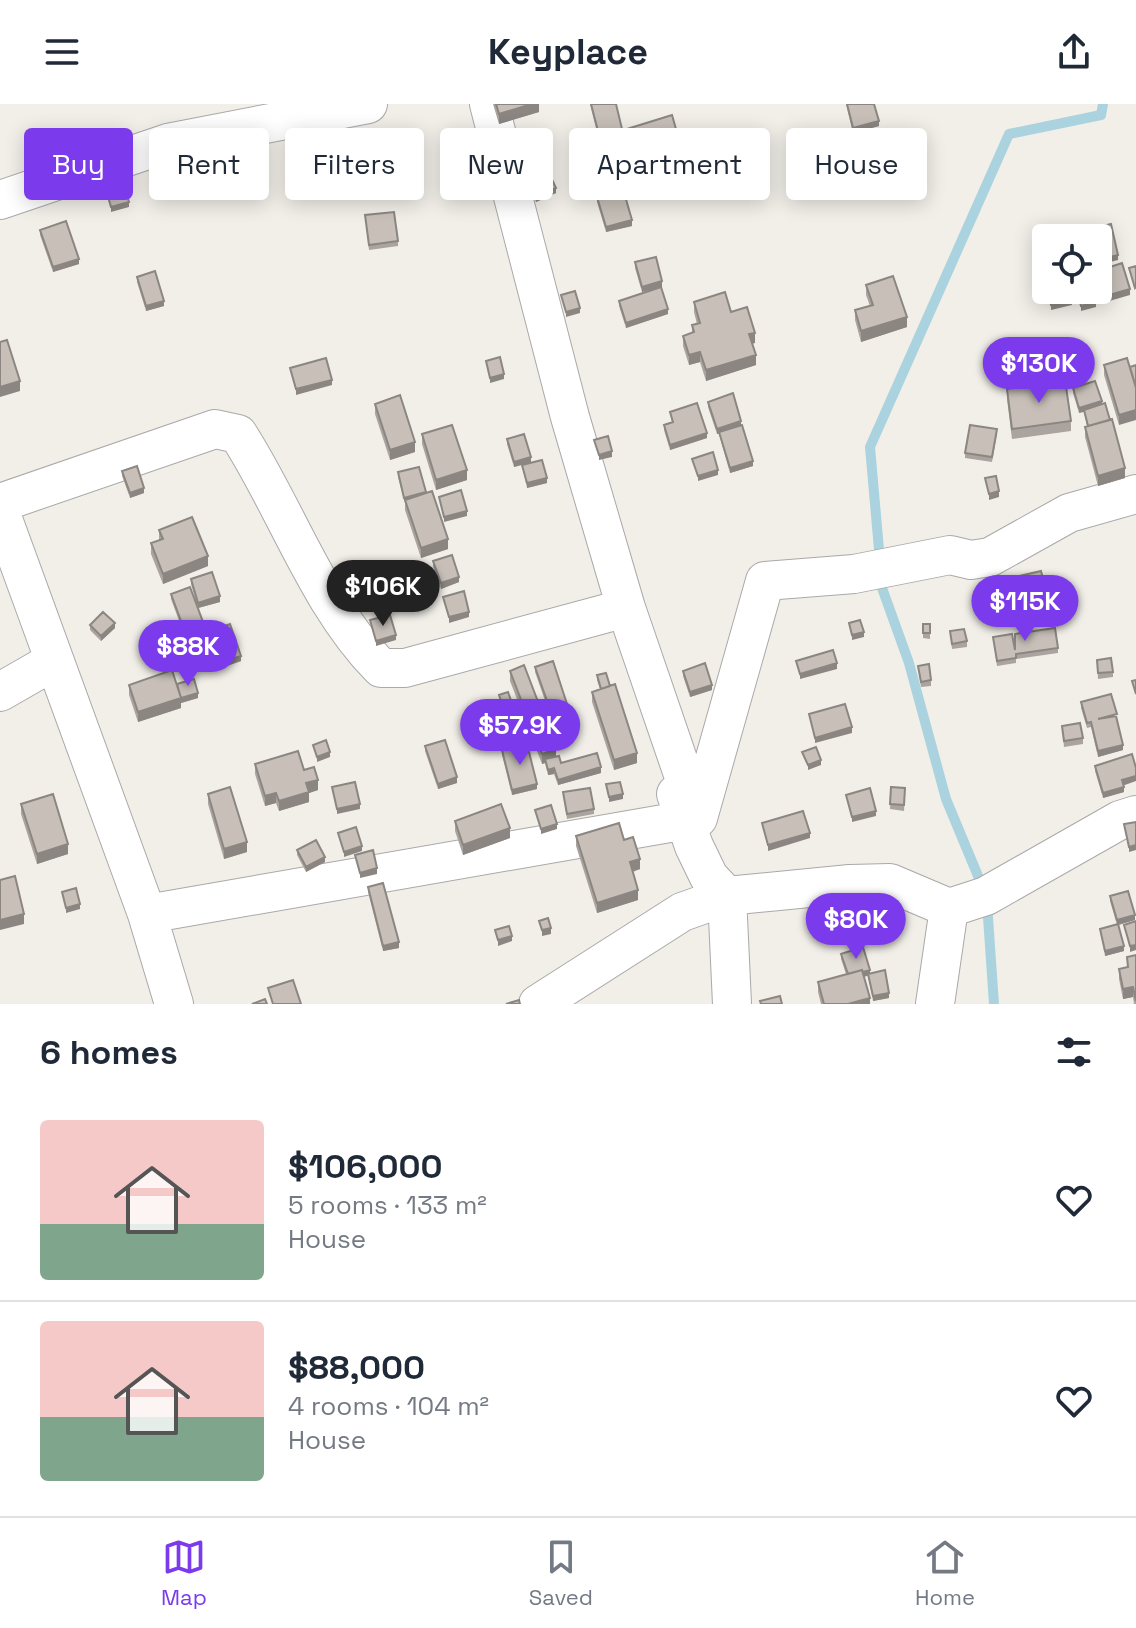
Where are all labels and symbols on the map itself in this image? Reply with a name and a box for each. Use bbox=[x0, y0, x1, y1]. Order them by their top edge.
pin: $130K bbox=[983, 337, 1095, 405]
pin: $106K bbox=[327, 560, 439, 628]
pin: $115K bbox=[969, 575, 1081, 643]
pin: $88K bbox=[141, 620, 235, 688]
pin: $57.9K bbox=[455, 699, 585, 767]
pin: $80K bbox=[809, 893, 903, 961]

